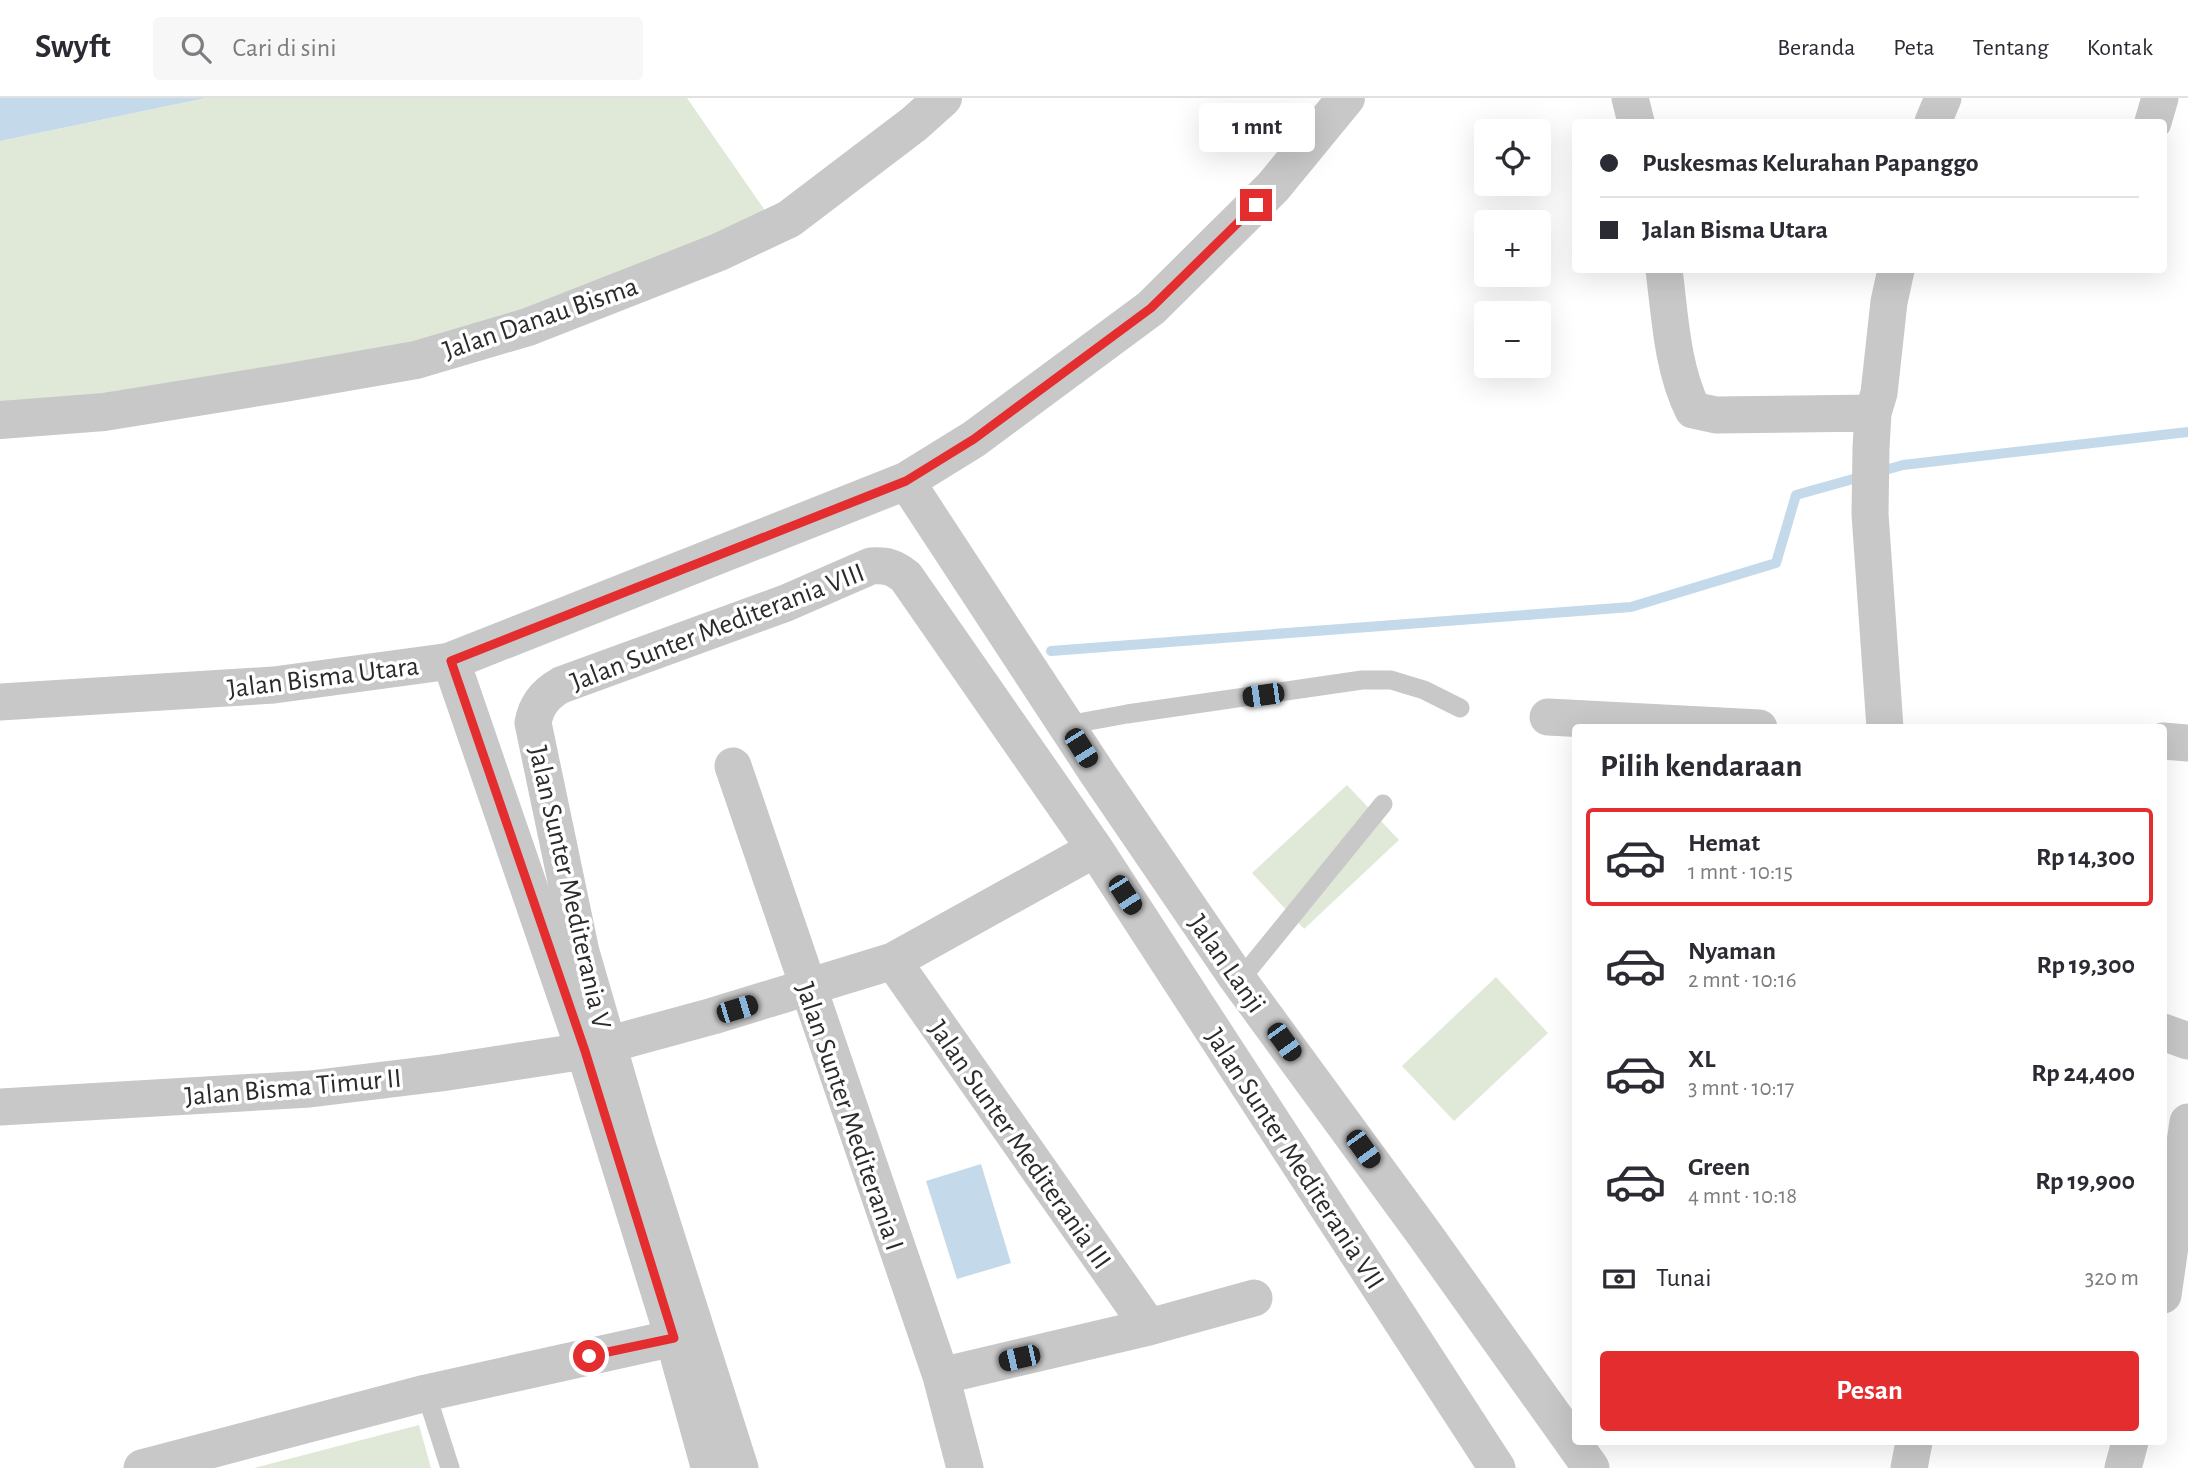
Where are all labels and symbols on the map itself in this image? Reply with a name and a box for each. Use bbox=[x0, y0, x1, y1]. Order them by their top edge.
callout: 1 mnt bbox=[1198, 104, 1314, 153]
route end bbox=[1240, 189, 1272, 221]
street label: Jalan Danau Bisma bbox=[440, 272, 642, 365]
street label: Jalan Sunter Mediterania VIII bbox=[567, 559, 868, 697]
street label: Jalan Bisma Utara bbox=[226, 652, 421, 704]
car bbox=[1241, 682, 1286, 708]
car bbox=[1061, 725, 1102, 771]
street label: Jalan Sunter Mediterania V bbox=[523, 743, 615, 1032]
car bbox=[1105, 872, 1146, 918]
street label: Jalan Lanji bbox=[1183, 910, 1270, 1018]
street label: Jalan Sunter Mediterania I bbox=[790, 979, 908, 1254]
car bbox=[714, 993, 761, 1025]
street label: Jalan Sunter Mediterania III bbox=[923, 1016, 1116, 1275]
car bbox=[1264, 1019, 1305, 1065]
street label: Jalan Sunter Mediterania VII bbox=[1200, 1024, 1389, 1294]
street label: Jalan Bisma Timur II bbox=[184, 1065, 403, 1111]
car bbox=[1343, 1126, 1384, 1172]
route start bbox=[573, 1340, 605, 1372]
car bbox=[997, 1343, 1042, 1373]

